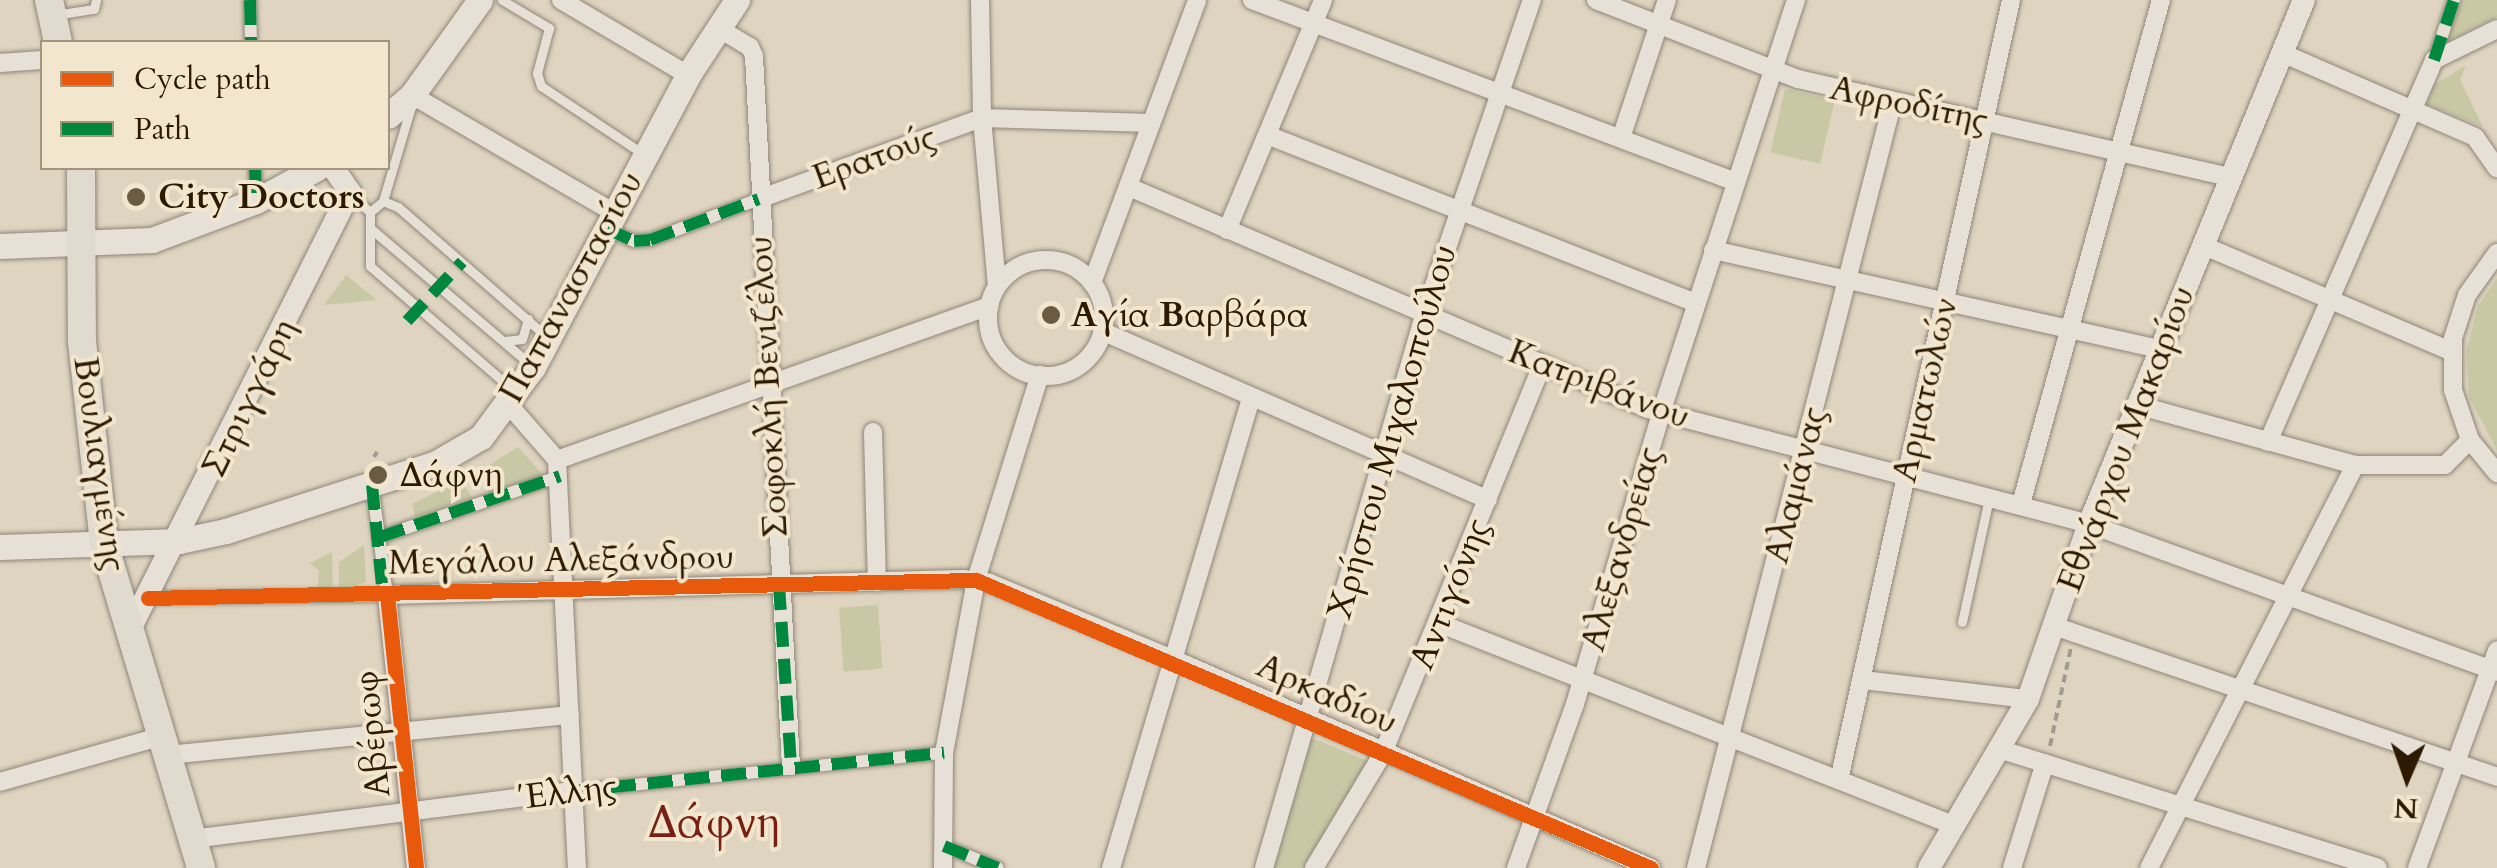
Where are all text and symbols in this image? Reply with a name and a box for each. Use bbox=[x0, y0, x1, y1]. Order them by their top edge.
legend bbox=[40, 40, 390, 170]
text: Cycle path bbox=[134, 59, 271, 100]
street label: Αφροδίτης bbox=[1826, 67, 1992, 141]
text: Path bbox=[134, 109, 191, 150]
street label: Ερατούς bbox=[807, 115, 941, 199]
street label: Παπαναστασίου bbox=[490, 164, 652, 410]
place label: City Doctors bbox=[158, 176, 365, 218]
marker: City Doctors bbox=[123, 184, 149, 210]
street label: Σοφοκλή Βενιζέλου bbox=[739, 235, 797, 539]
street label: Χρήστου Μιχαλοπούλου bbox=[1318, 240, 1466, 624]
street label: Εθνάρχου Μακαρίου bbox=[2048, 280, 2204, 598]
place label: Αγία Βαρβάρα bbox=[1071, 294, 1308, 336]
street label: Αρματωλών bbox=[1883, 294, 1967, 486]
marker: Αγία Βαρβάρα bbox=[1040, 304, 1062, 326]
street label: Στριγγάρη bbox=[193, 312, 305, 484]
street label: Κατριβάνου bbox=[1503, 330, 1695, 438]
street label: Βουλιαγμένης bbox=[64, 354, 136, 574]
street label: Αλαμάνας bbox=[1755, 402, 1835, 568]
street label: Αλεξανδρείας bbox=[1572, 442, 1670, 656]
place label: Δάφνη bbox=[400, 454, 502, 496]
marker: Δάφνη bbox=[365, 462, 391, 488]
street label: Αντιγόνης bbox=[1401, 512, 1499, 676]
street label: Μεγάλου Αλεξάνδρου bbox=[388, 536, 734, 584]
street label: Αρκαδίου bbox=[1250, 644, 1404, 744]
street label: Αβέρωφ bbox=[344, 669, 400, 799]
north arrow bbox=[2357, 728, 2457, 828]
street label: Έλλης bbox=[517, 765, 619, 819]
text: N bbox=[2393, 789, 2419, 827]
district label: Δάφνη bbox=[648, 796, 780, 850]

